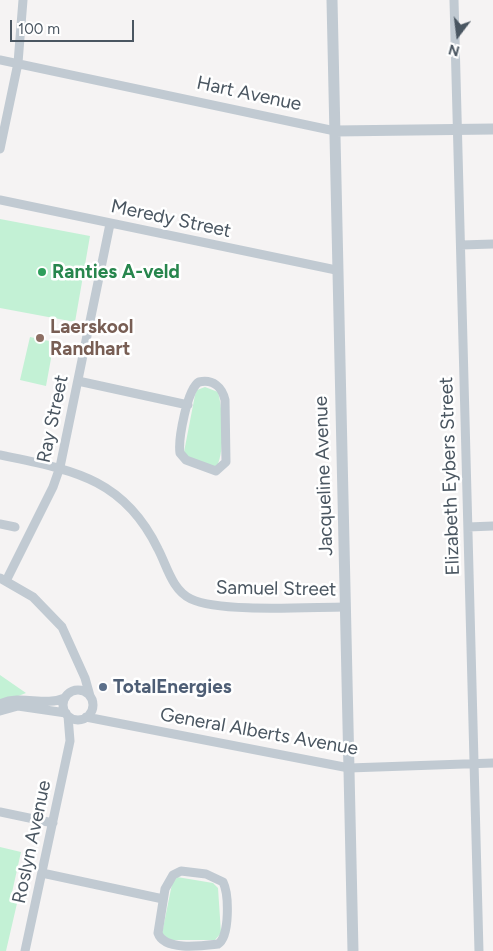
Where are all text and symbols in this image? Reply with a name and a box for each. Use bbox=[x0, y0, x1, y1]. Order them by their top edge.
scale bar bbox=[12, 10, 136, 42]
north arrow bbox=[433, 10, 483, 60]
text: 100 m bbox=[18, 20, 60, 38]
text: N bbox=[447, 40, 461, 60]
street label: Hart Avenue bbox=[195, 72, 303, 116]
street label: Meredy Street bbox=[109, 195, 233, 243]
place label: Ranties A-veld bbox=[52, 261, 180, 283]
marker: Ranties A-veld bbox=[36, 266, 48, 278]
place label: Laerskool Randhart bbox=[50, 316, 133, 360]
marker: Laerskool Randhart bbox=[34, 332, 46, 344]
street label: Ray Street bbox=[33, 373, 73, 465]
street label: Elizabeth Eybers Street bbox=[435, 376, 465, 576]
street label: Jacqueline Avenue bbox=[310, 396, 338, 556]
street label: Samuel Street bbox=[216, 577, 336, 601]
place label: TotalEnergies bbox=[113, 676, 232, 698]
marker: TotalEnergies bbox=[97, 681, 109, 693]
street label: General Alberts Avenue bbox=[158, 703, 360, 761]
street label: Roslyn Avenue bbox=[8, 778, 56, 906]

